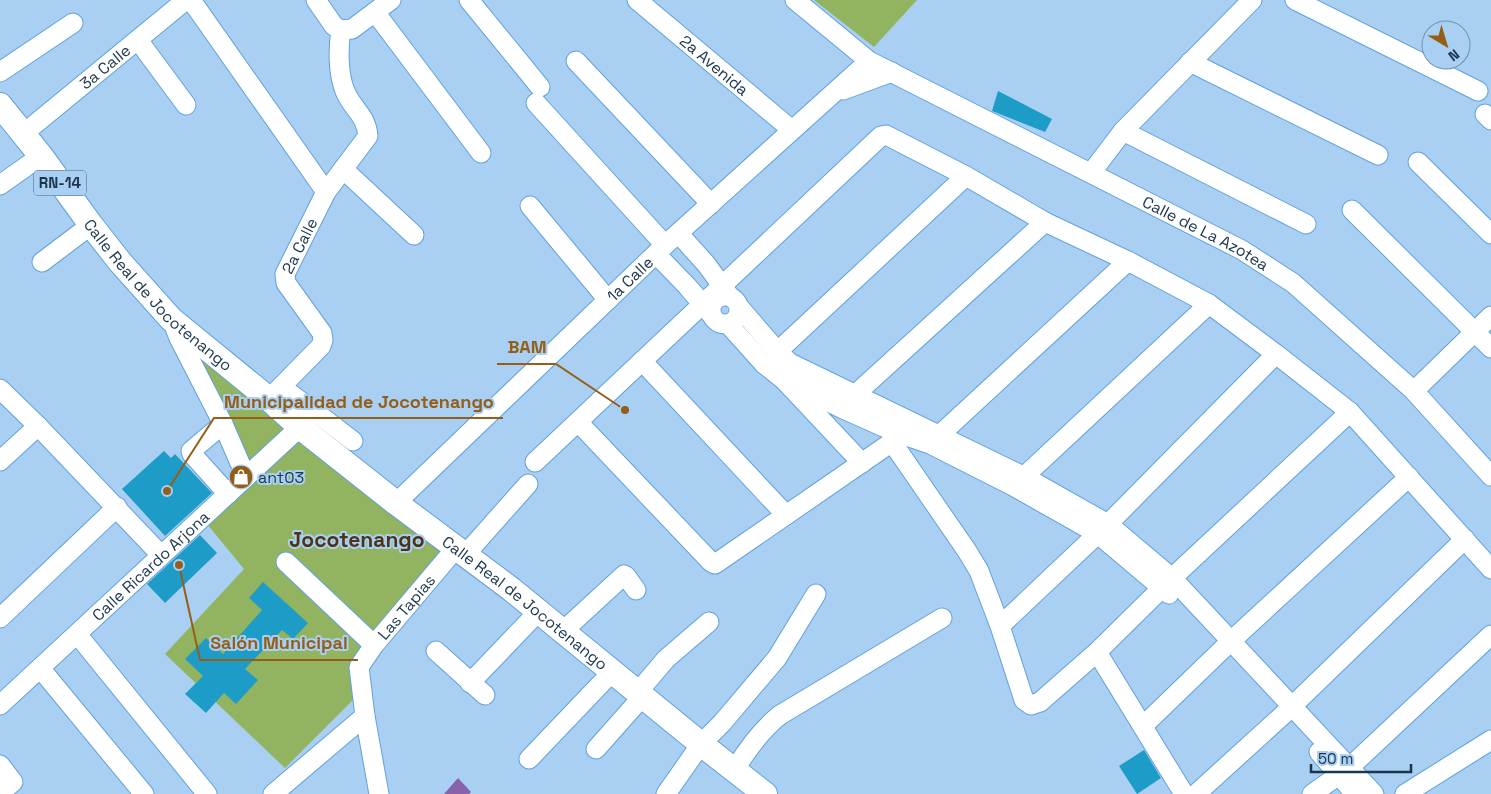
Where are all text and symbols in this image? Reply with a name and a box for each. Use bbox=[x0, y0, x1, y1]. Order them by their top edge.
north arrow bbox=[1421, 20, 1471, 70]
street label: 2a Avenida bbox=[675, 30, 753, 100]
street label: 3a Calle bbox=[75, 40, 135, 94]
text: N bbox=[1445, 45, 1463, 65]
road number: RN-14 bbox=[34, 170, 86, 196]
street label: Calle de La Azotea bbox=[1139, 191, 1273, 276]
street label: 2a Calle bbox=[277, 214, 322, 277]
street label: Calle Real de Jocotenango bbox=[79, 215, 237, 376]
street label: 1a Calle bbox=[602, 252, 658, 306]
callout: BAM bbox=[497, 331, 556, 364]
text: BAM bbox=[507, 335, 547, 358]
callout: Municipalidad de Jocotenango bbox=[214, 385, 503, 418]
text: Municipalidad de Jocotenango bbox=[224, 390, 494, 413]
shop icon: ant03 bbox=[228, 464, 254, 490]
place label: ant03 bbox=[258, 467, 304, 488]
street label: Calle Ricardo Arjona bbox=[88, 506, 214, 626]
district label: Jocotenango bbox=[289, 526, 425, 553]
street label: Calle Real de Jocotenango bbox=[438, 531, 612, 675]
street label: Las Tapias bbox=[373, 570, 440, 644]
callout: Salón Municipal bbox=[200, 627, 358, 660]
text: Salón Municipal bbox=[210, 631, 348, 654]
scale bar bbox=[1311, 742, 1411, 774]
text: 50 m bbox=[1318, 749, 1353, 768]

